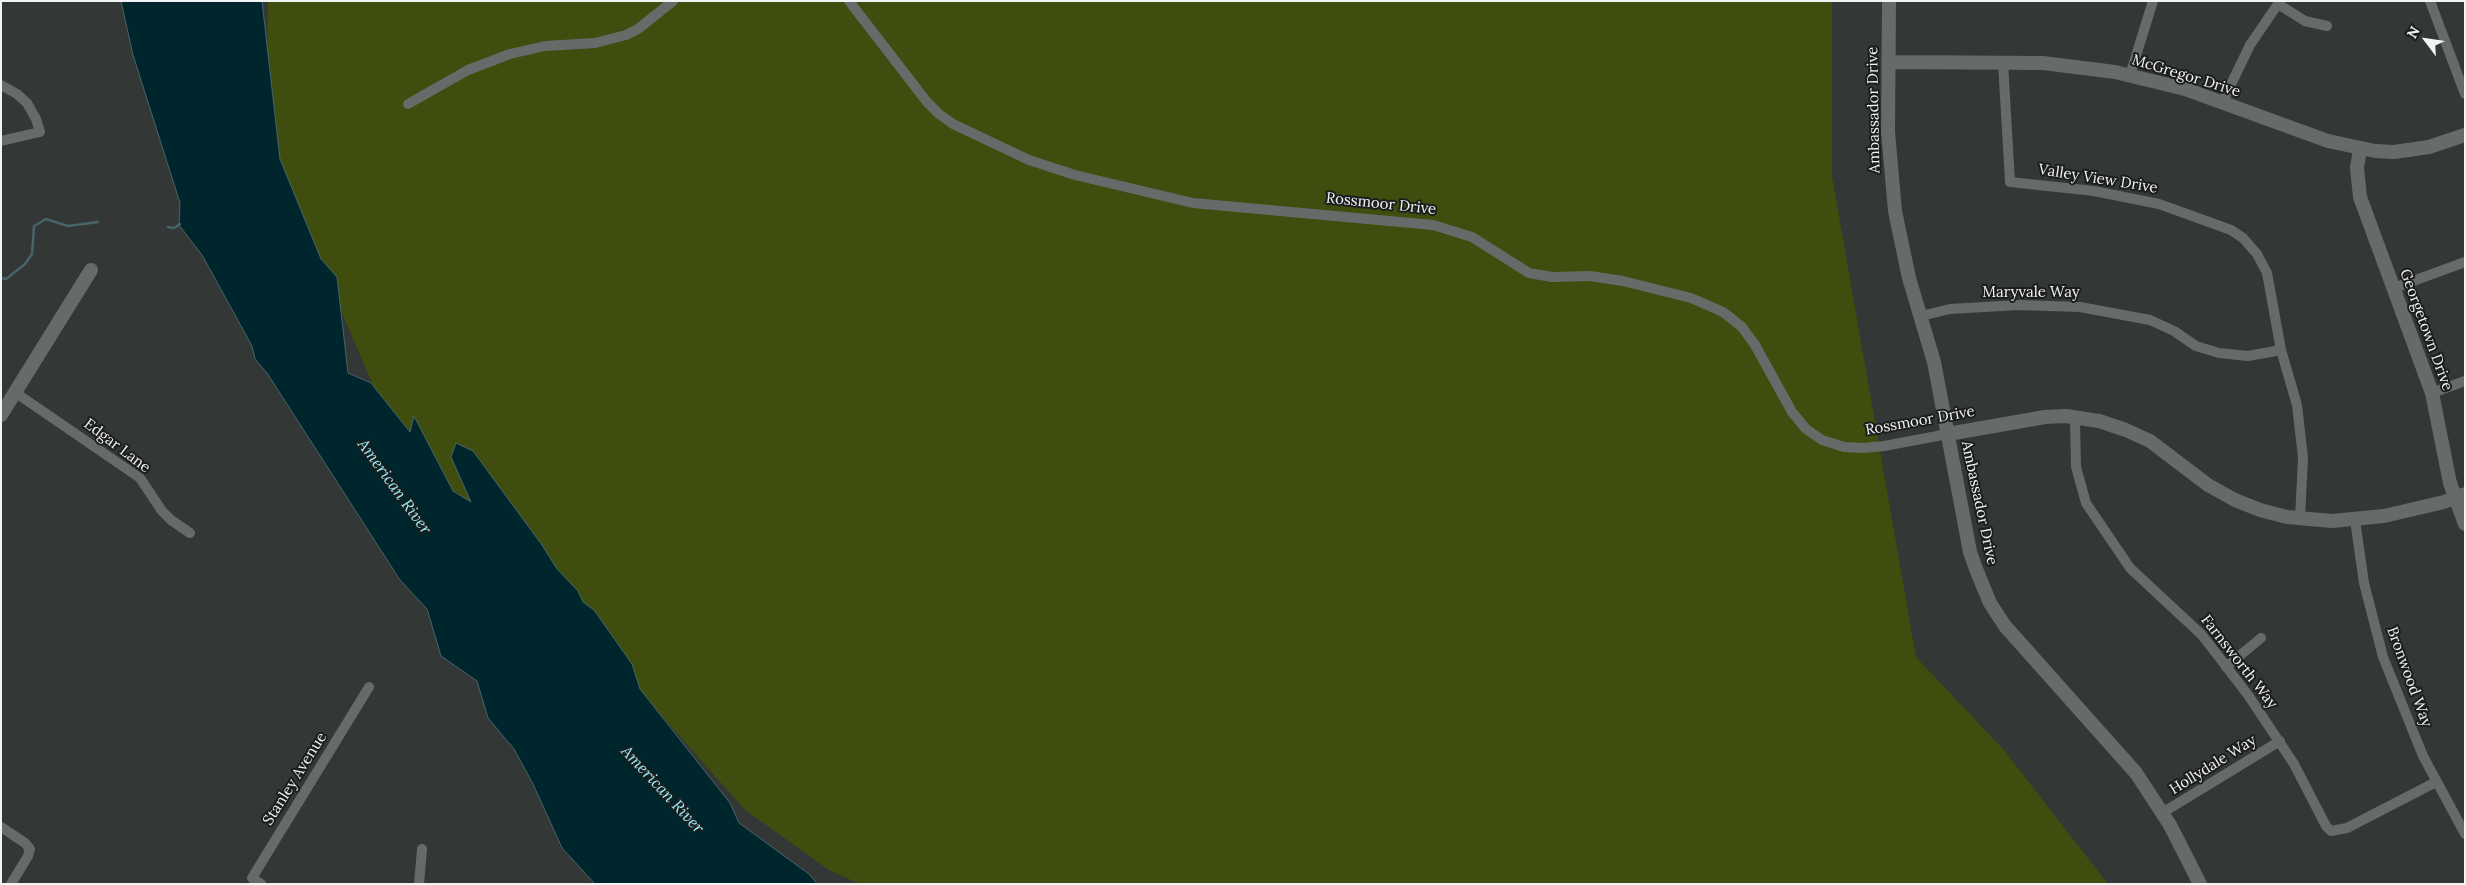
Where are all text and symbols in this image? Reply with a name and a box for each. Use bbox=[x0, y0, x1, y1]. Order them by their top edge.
north arrow bbox=[2401, 15, 2451, 65]
text: N bbox=[2403, 23, 2424, 42]
street label: Ambassador Drive bbox=[1864, 47, 1884, 173]
street label: McGregor Drive bbox=[2130, 51, 2242, 101]
street label: Valley View Drive bbox=[2037, 161, 2159, 197]
street label: Rossmoor Drive bbox=[1325, 189, 1437, 219]
street label: Georgetown Drive bbox=[2396, 267, 2456, 393]
street label: Maryvale Way bbox=[1982, 284, 2080, 302]
street label: Rossmoor Drive bbox=[1864, 403, 1976, 439]
street label: Edgar Lane bbox=[80, 415, 154, 477]
water label: American River bbox=[353, 436, 435, 538]
street label: Ambassador Drive bbox=[1957, 439, 2001, 567]
street label: Farnsworth Way bbox=[2197, 612, 2281, 712]
street label: Bronwood Way bbox=[2383, 624, 2435, 730]
street label: Stanley Avenue bbox=[259, 729, 331, 829]
street label: Hollydale Way bbox=[2166, 731, 2260, 799]
water label: American River bbox=[616, 742, 708, 838]

